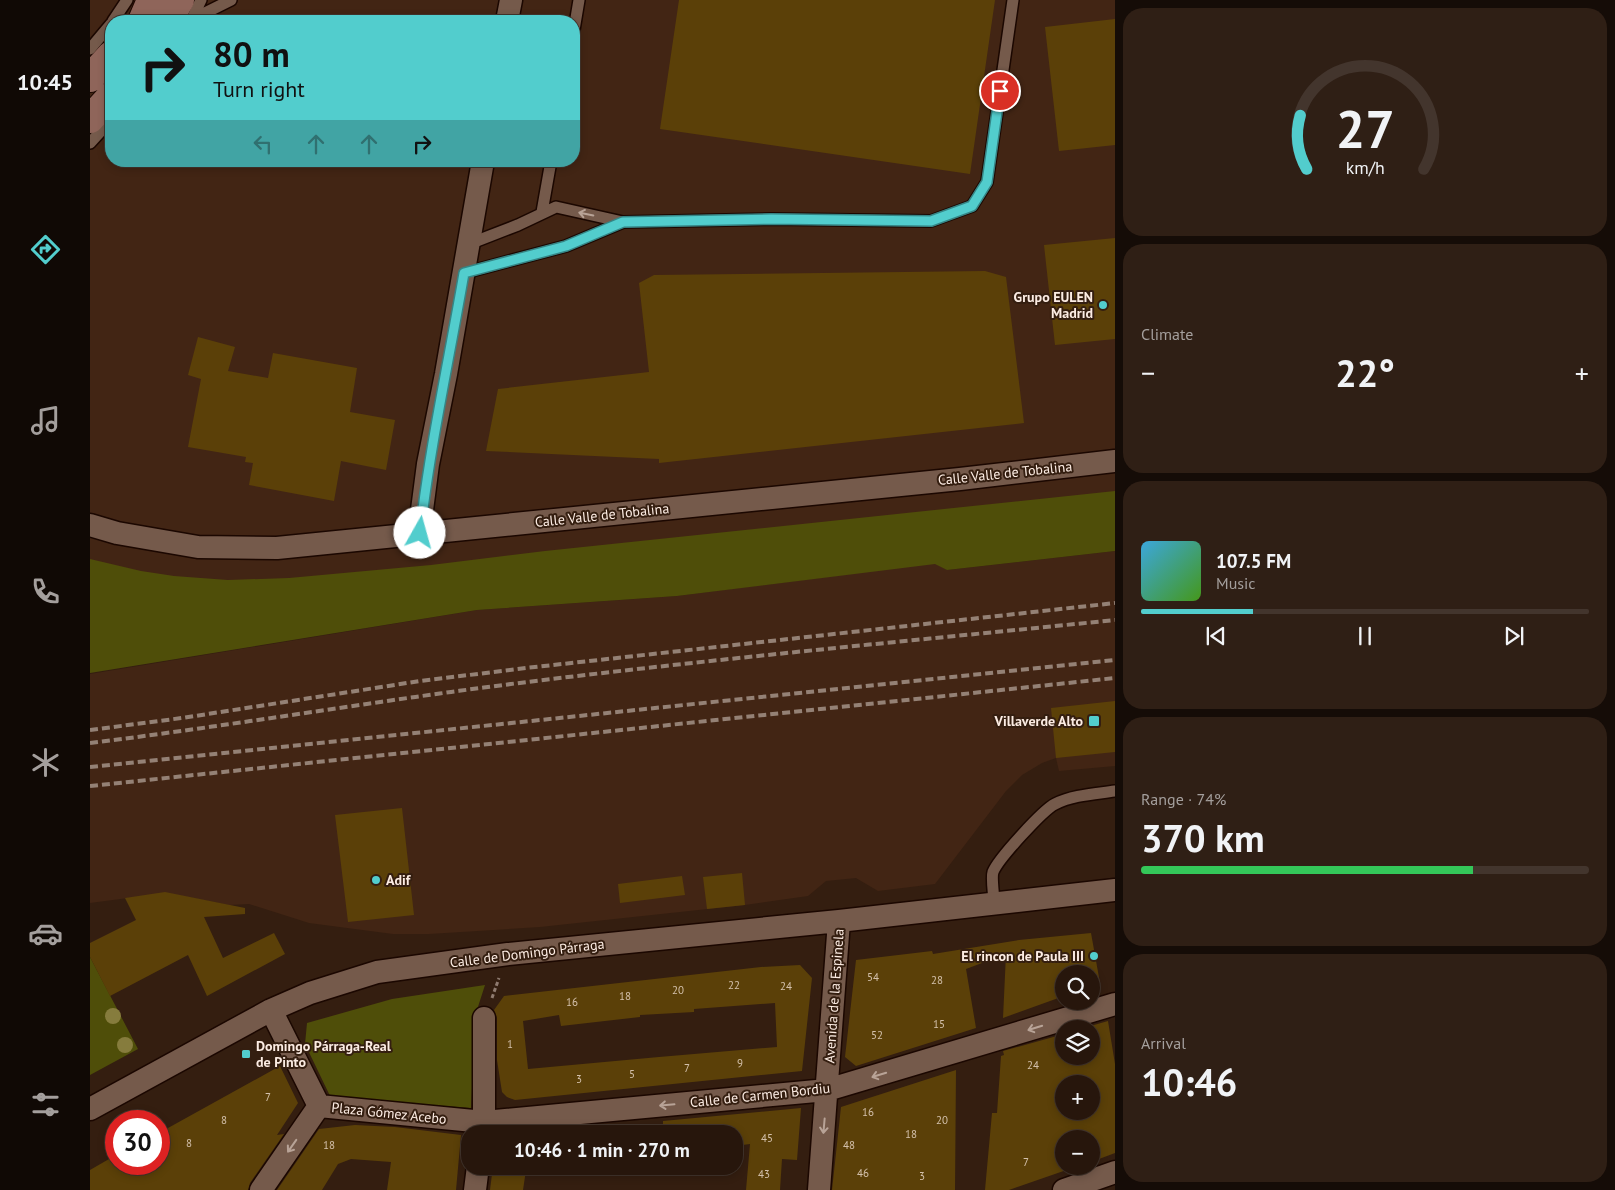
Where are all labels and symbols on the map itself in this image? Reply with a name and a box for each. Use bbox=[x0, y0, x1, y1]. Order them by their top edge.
pin bbox=[979, 70, 1021, 112]
one-way arrow bbox=[578, 209, 594, 218]
place label: Grupo EULEN Madrid bbox=[1014, 288, 1093, 322]
marker: Grupo EULEN Madrid bbox=[1097, 299, 1109, 311]
street label: Calle Valle de Tobalina bbox=[937, 457, 1073, 489]
street label: Calle Valle de Tobalina bbox=[534, 499, 670, 531]
position arrow bbox=[393, 506, 445, 558]
place label: Villaverde Alto bbox=[993, 712, 1083, 730]
marker: Villaverde Alto bbox=[1087, 714, 1101, 728]
place label: Adif bbox=[386, 871, 412, 889]
marker: Adif bbox=[370, 874, 382, 886]
street label: Avenida de la Espinela bbox=[820, 928, 848, 1064]
street label: Calle de Domingo Párraga bbox=[449, 935, 605, 971]
place label: El rincon de Paula III bbox=[961, 947, 1084, 965]
marker: El rincon de Paula III bbox=[1088, 950, 1100, 962]
house number: 54 bbox=[867, 970, 879, 984]
house number: 28 bbox=[931, 973, 943, 987]
house number: 22 bbox=[728, 978, 740, 992]
house number: 24 bbox=[780, 979, 792, 993]
house number: 20 bbox=[672, 983, 684, 997]
house number: 18 bbox=[619, 989, 631, 1003]
house number: 16 bbox=[566, 995, 578, 1009]
house number: 15 bbox=[933, 1017, 945, 1031]
one-way arrow bbox=[1027, 1024, 1043, 1034]
house number: 52 bbox=[871, 1028, 883, 1042]
place label: Domingo Párraga-Real de Pinto bbox=[256, 1037, 392, 1071]
house number: 1 bbox=[507, 1037, 513, 1051]
marker: Domingo Párraga-Real de Pinto bbox=[240, 1048, 252, 1060]
house number: 9 bbox=[737, 1056, 743, 1070]
house number: 24 bbox=[1027, 1058, 1039, 1072]
house number: 7 bbox=[684, 1061, 690, 1075]
house number: 5 bbox=[629, 1067, 635, 1081]
one-way arrow bbox=[871, 1070, 887, 1080]
house number: 3 bbox=[576, 1072, 582, 1086]
street label: Calle de Carmen Bordiu bbox=[689, 1079, 831, 1111]
house number: 7 bbox=[265, 1090, 271, 1104]
street label: Plaza Gómez Acebo bbox=[331, 1098, 447, 1128]
one-way arrow bbox=[659, 1100, 675, 1110]
house number: 16 bbox=[862, 1105, 874, 1119]
speed limit sign: 30 bbox=[105, 1110, 170, 1175]
house number: 8 bbox=[221, 1113, 227, 1127]
house number: 20 bbox=[936, 1113, 948, 1127]
one-way arrow bbox=[819, 1118, 829, 1134]
house number: 18 bbox=[905, 1127, 917, 1141]
house number: 45 bbox=[761, 1131, 773, 1145]
house number: 8 bbox=[186, 1136, 192, 1150]
house number: 18 bbox=[323, 1138, 335, 1152]
house number: 48 bbox=[843, 1138, 855, 1152]
one-way arrow bbox=[286, 1139, 297, 1153]
house number: 7 bbox=[1023, 1155, 1029, 1169]
house number: 46 bbox=[857, 1166, 869, 1180]
house number: 43 bbox=[758, 1167, 770, 1181]
house number: 3 bbox=[919, 1169, 925, 1183]

